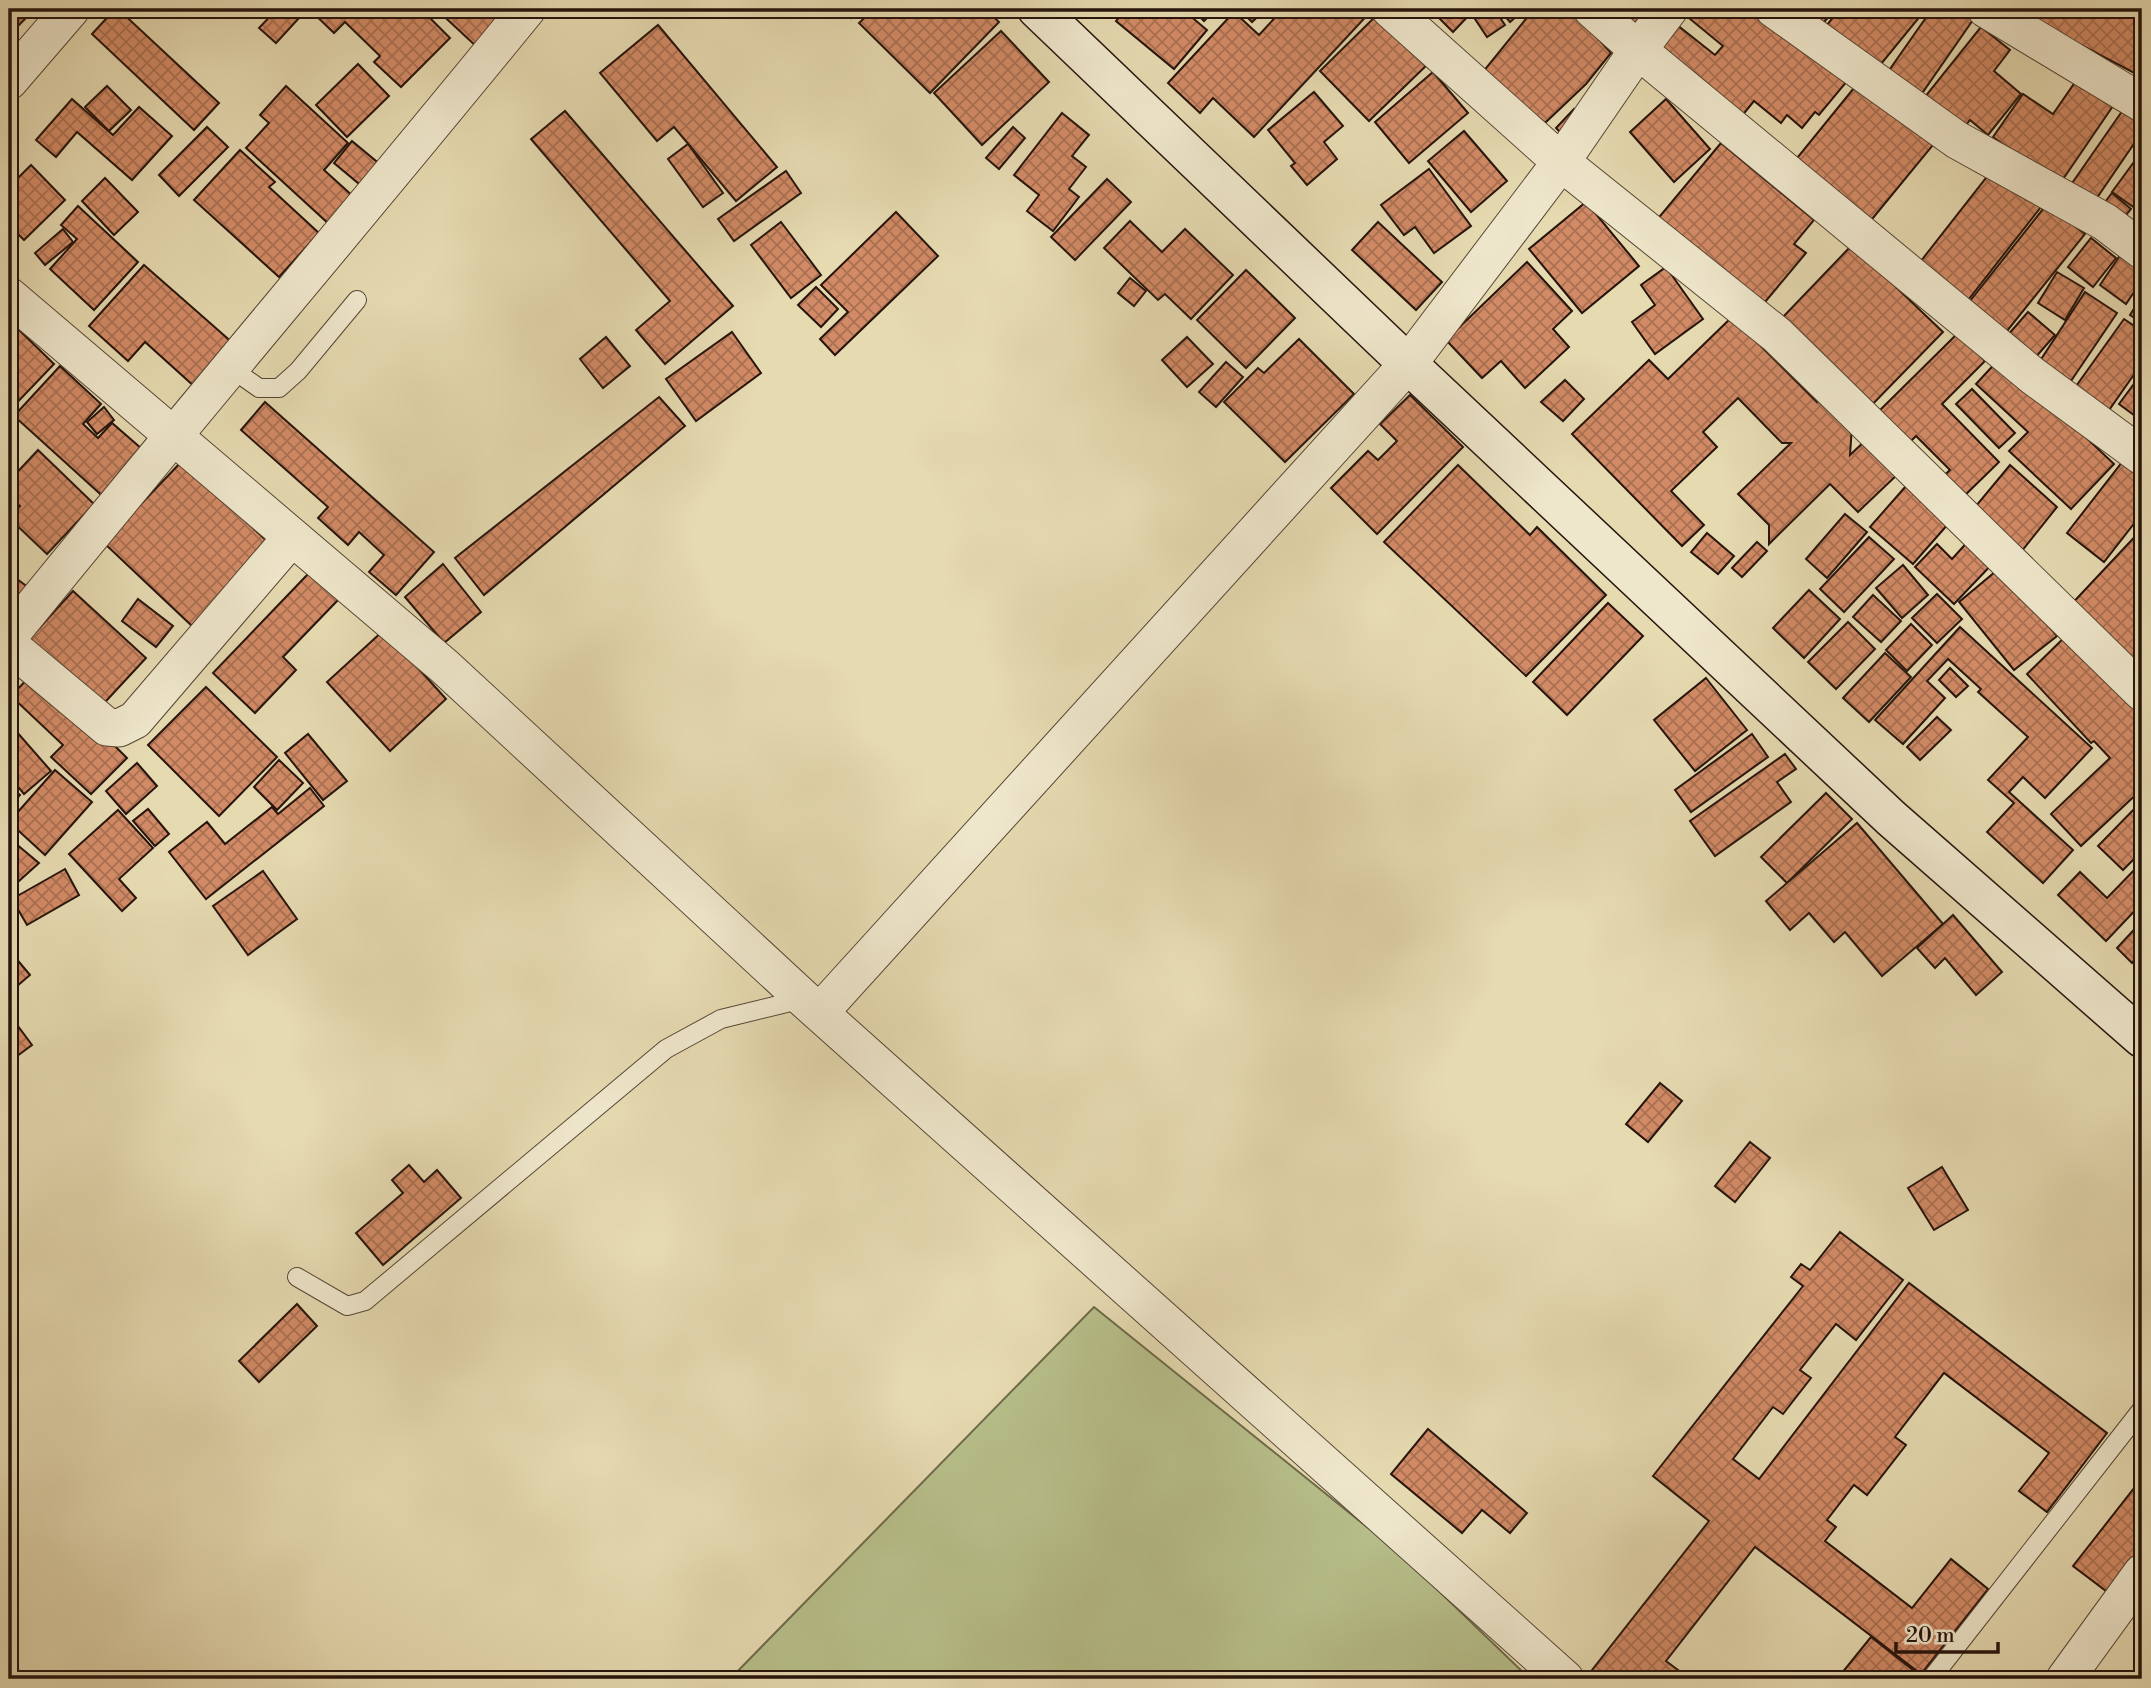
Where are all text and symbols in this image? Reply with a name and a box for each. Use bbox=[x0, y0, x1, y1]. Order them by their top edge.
scale bar bbox=[1896, 1611, 1997, 1655]
text: 20 m bbox=[1906, 1623, 1955, 1649]

